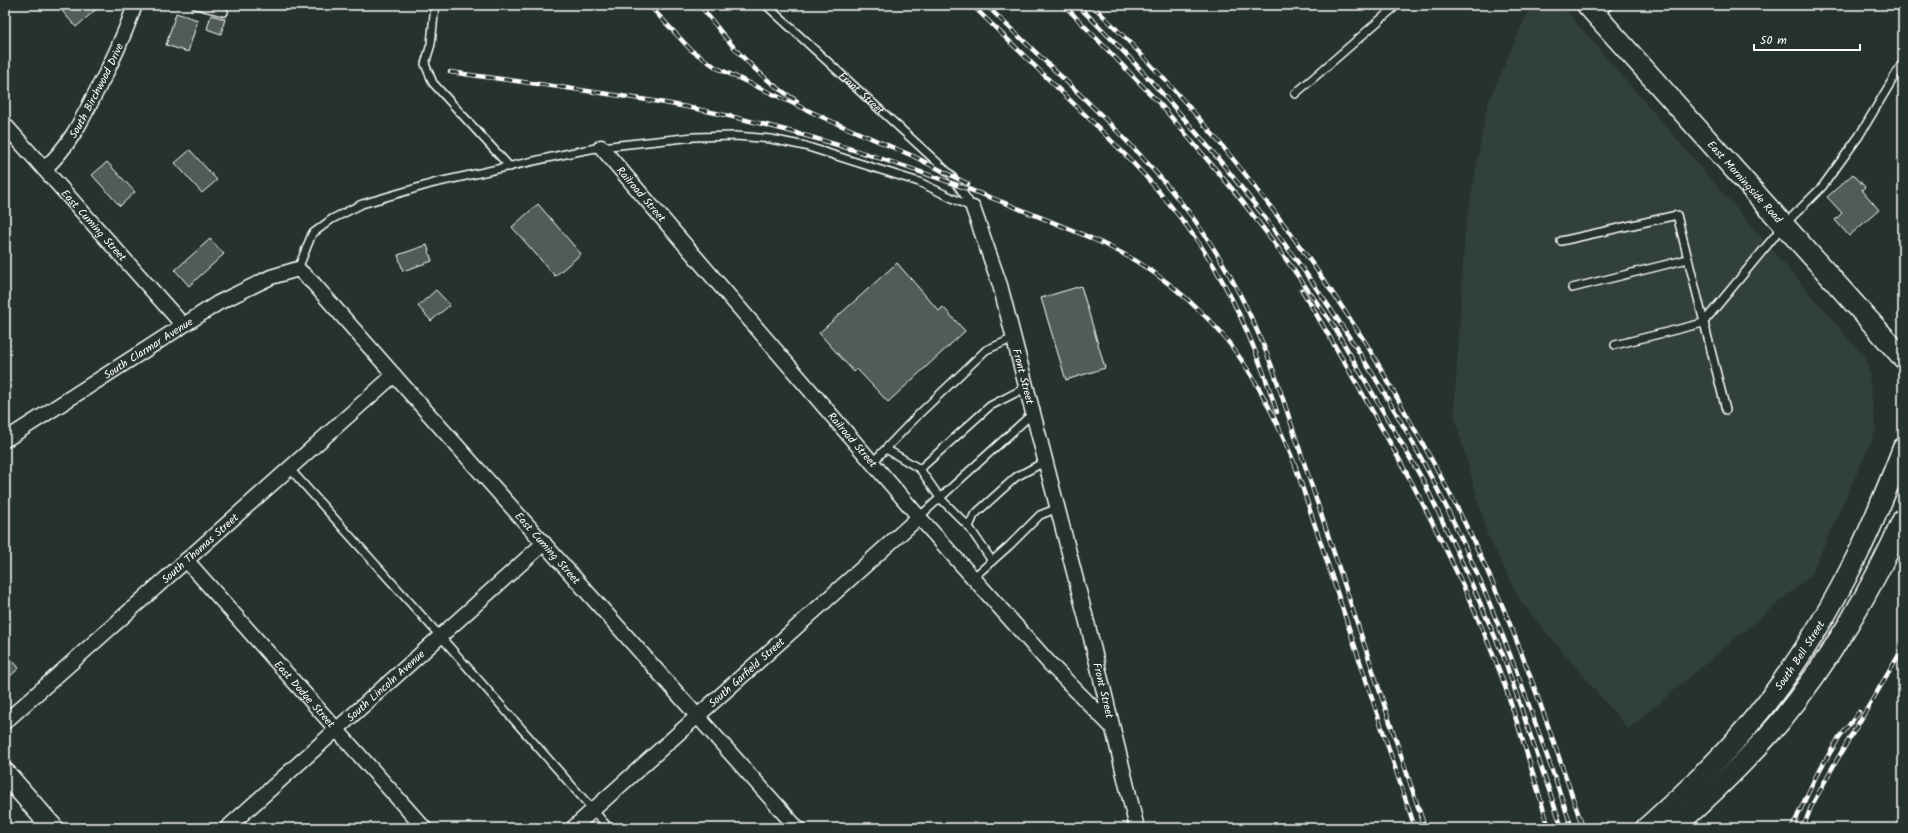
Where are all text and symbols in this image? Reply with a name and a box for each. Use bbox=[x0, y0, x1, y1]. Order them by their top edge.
scale bar bbox=[1754, 26, 1860, 52]
text: 50 m bbox=[1760, 31, 1787, 50]
street label: South Birchwood Drive bbox=[65, 40, 129, 142]
street label: Front Street bbox=[834, 68, 889, 120]
street label: East Morningside Road bbox=[1702, 137, 1787, 228]
street label: Railroad Street bbox=[611, 163, 670, 227]
street label: East Cuming Street bbox=[56, 186, 131, 267]
street label: South Clarmar Avenue bbox=[100, 313, 197, 384]
street label: Front Street bbox=[1007, 347, 1039, 407]
street label: Railroad Street bbox=[823, 409, 882, 473]
street label: East Cuming Street bbox=[510, 508, 585, 589]
street label: South Thomas Street bbox=[158, 509, 244, 589]
street label: South Bell Street bbox=[1771, 617, 1830, 694]
street label: South Garfield Street bbox=[705, 633, 790, 712]
street label: South Lincoln Avenue bbox=[343, 646, 430, 727]
street label: East Dodge Street bbox=[269, 657, 340, 733]
street label: Front Street bbox=[1087, 661, 1118, 721]

